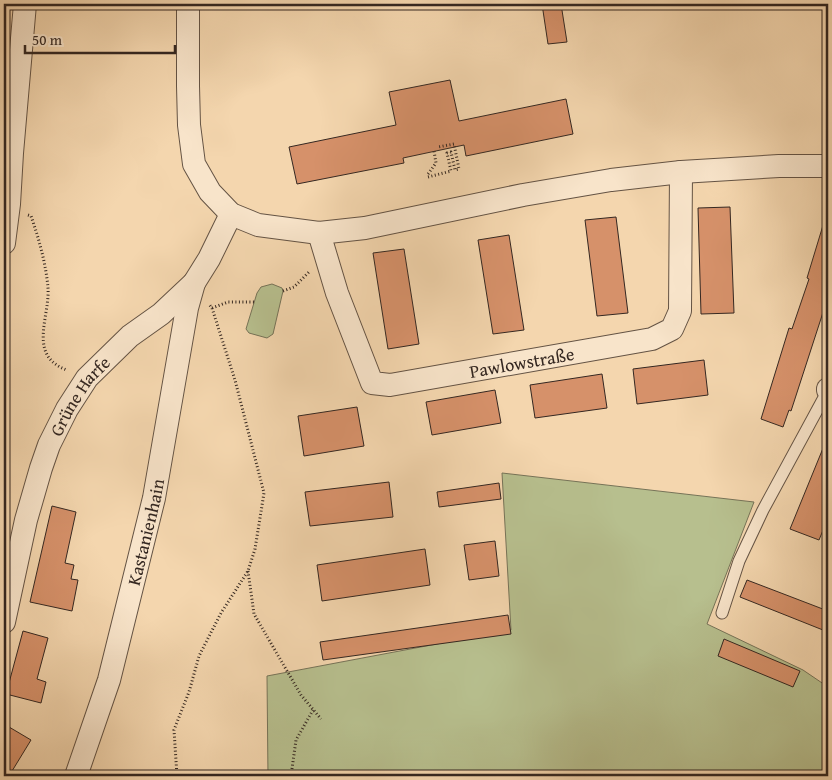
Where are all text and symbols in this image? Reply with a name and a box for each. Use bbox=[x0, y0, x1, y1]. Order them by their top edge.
scale bar bbox=[25, 22, 175, 54]
text: 50 m bbox=[32, 29, 63, 50]
street label: Pawlowstraße bbox=[467, 339, 576, 384]
street label: Grüne Harfe bbox=[42, 349, 116, 440]
street label: Kastanienhain bbox=[119, 477, 171, 588]

